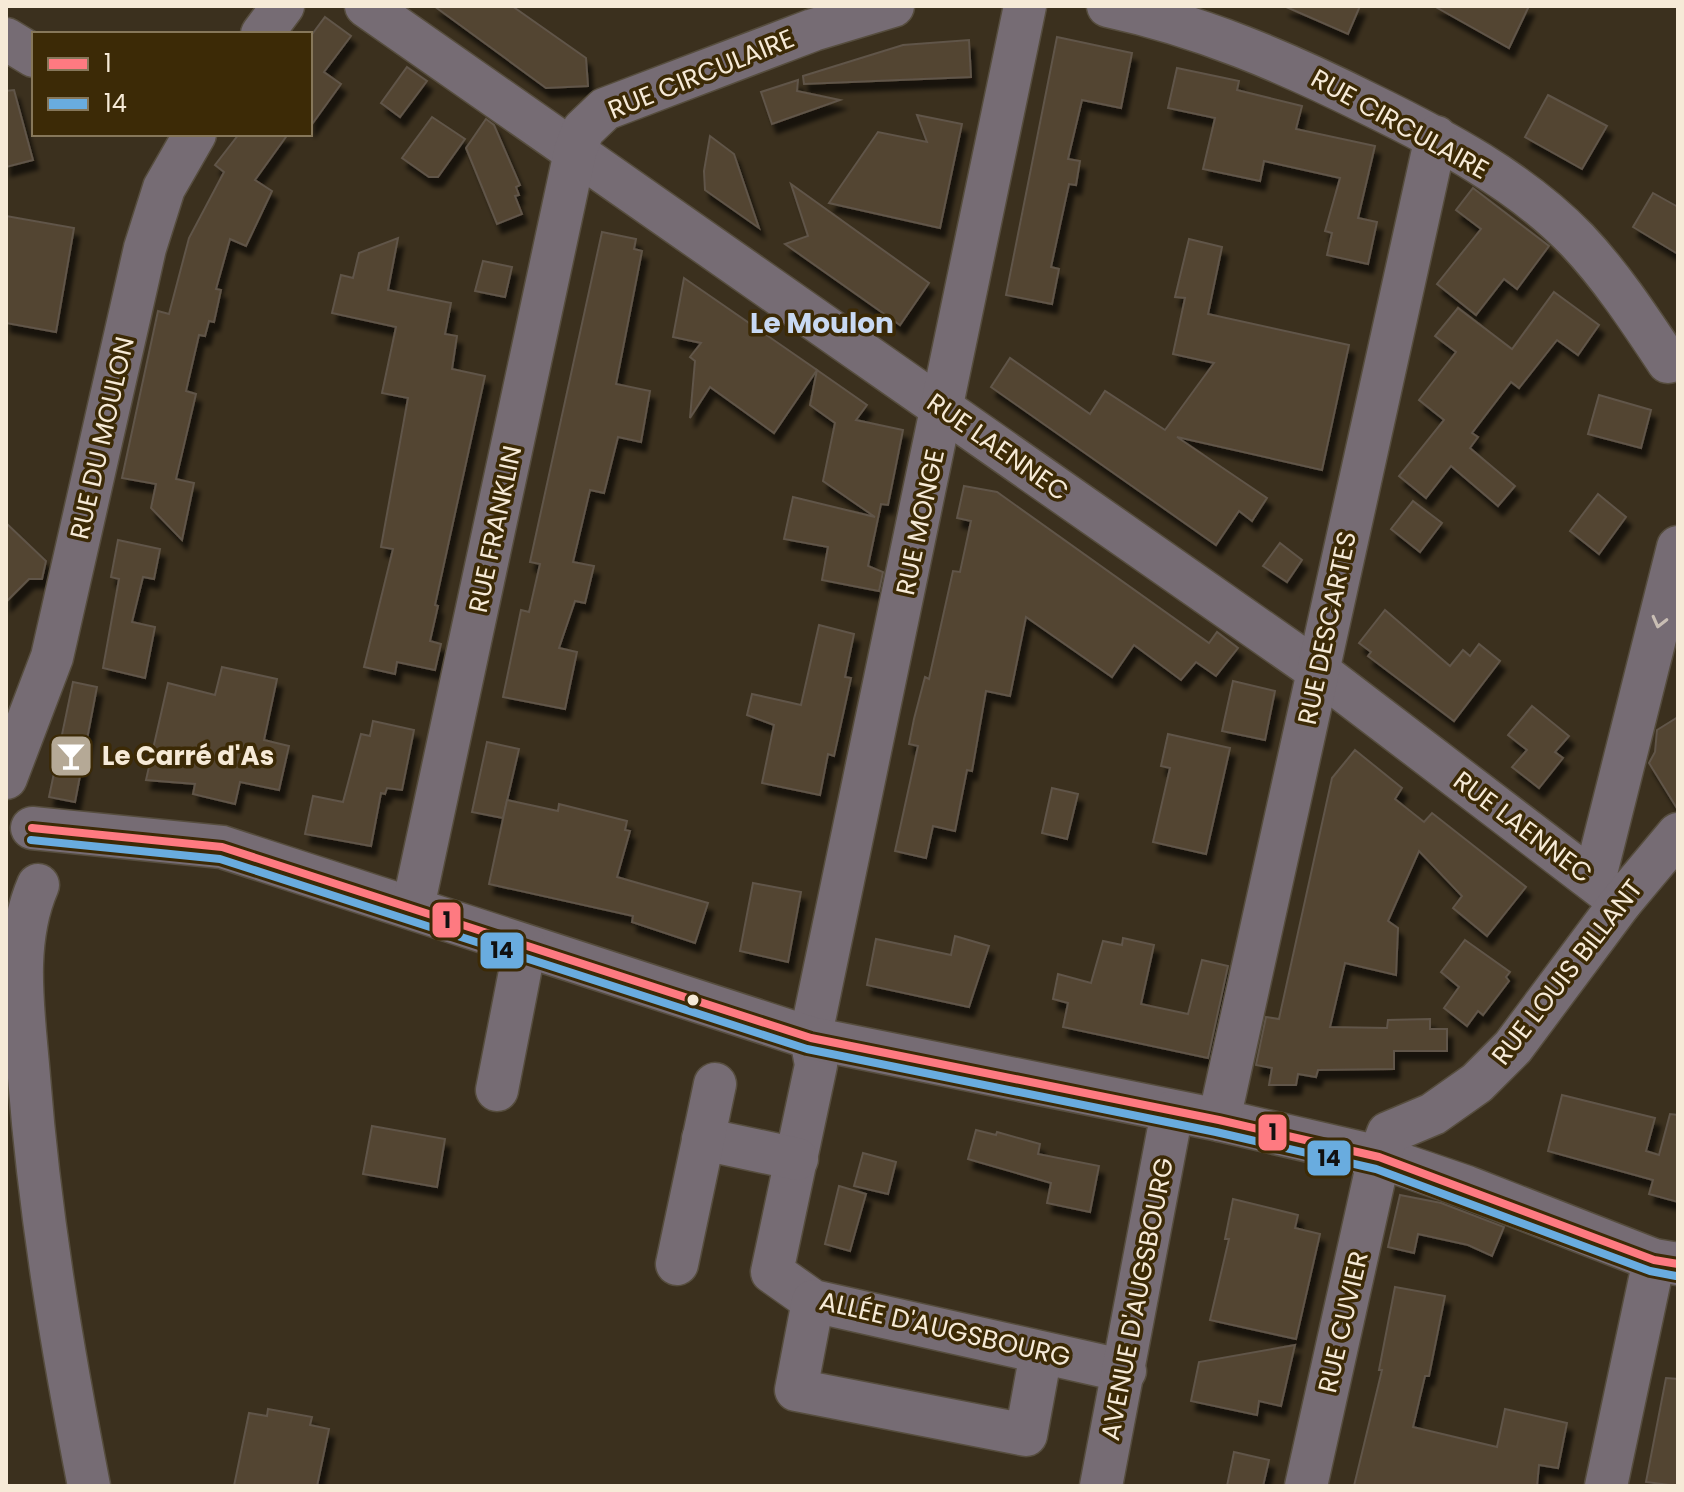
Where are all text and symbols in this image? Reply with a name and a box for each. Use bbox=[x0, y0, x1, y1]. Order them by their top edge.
street label: RUE CIRCULAIRE bbox=[603, 20, 799, 128]
legend bbox=[32, 32, 312, 136]
text: 1 bbox=[104, 47, 112, 80]
street label: RUE CIRCULAIRE bbox=[1305, 60, 1495, 188]
text: 14 bbox=[104, 87, 127, 120]
district label: Le Moulon bbox=[750, 304, 894, 343]
street label: RUE DU MOULON bbox=[61, 333, 143, 543]
street label: RUE LAENNEC bbox=[920, 385, 1076, 509]
street label: RUE FRANKLIN bbox=[460, 442, 530, 616]
street label: RUE MONGE bbox=[887, 446, 953, 598]
street label: RUE DESCARTES bbox=[1289, 528, 1365, 728]
one-way arrow bbox=[1651, 615, 1668, 629]
bar icon: Le Carré d'As bbox=[47, 732, 95, 780]
place label: Le Carré d'As bbox=[102, 738, 274, 774]
street label: RUE LAENNEC bbox=[1446, 763, 1600, 891]
street label: RUE LOUIS BILLANT bbox=[1483, 872, 1651, 1072]
line badge: 1 bbox=[431, 901, 462, 939]
text: 1 bbox=[443, 905, 451, 936]
line badge: 14 bbox=[479, 931, 525, 970]
text: 14 bbox=[490, 935, 514, 966]
unlabelled marker bbox=[685, 992, 701, 1008]
line badge: 1 bbox=[1257, 1113, 1288, 1152]
text: 1 bbox=[1269, 1117, 1277, 1148]
line badge: 14 bbox=[1306, 1139, 1352, 1177]
text: 14 bbox=[1317, 1143, 1341, 1174]
street label: AVENUE D'AUGSBOURG bbox=[1092, 1154, 1182, 1444]
street label: RUE CUVIER bbox=[1309, 1248, 1377, 1396]
street label: ALLÉE D'AUGSBOURG bbox=[816, 1283, 1074, 1375]

